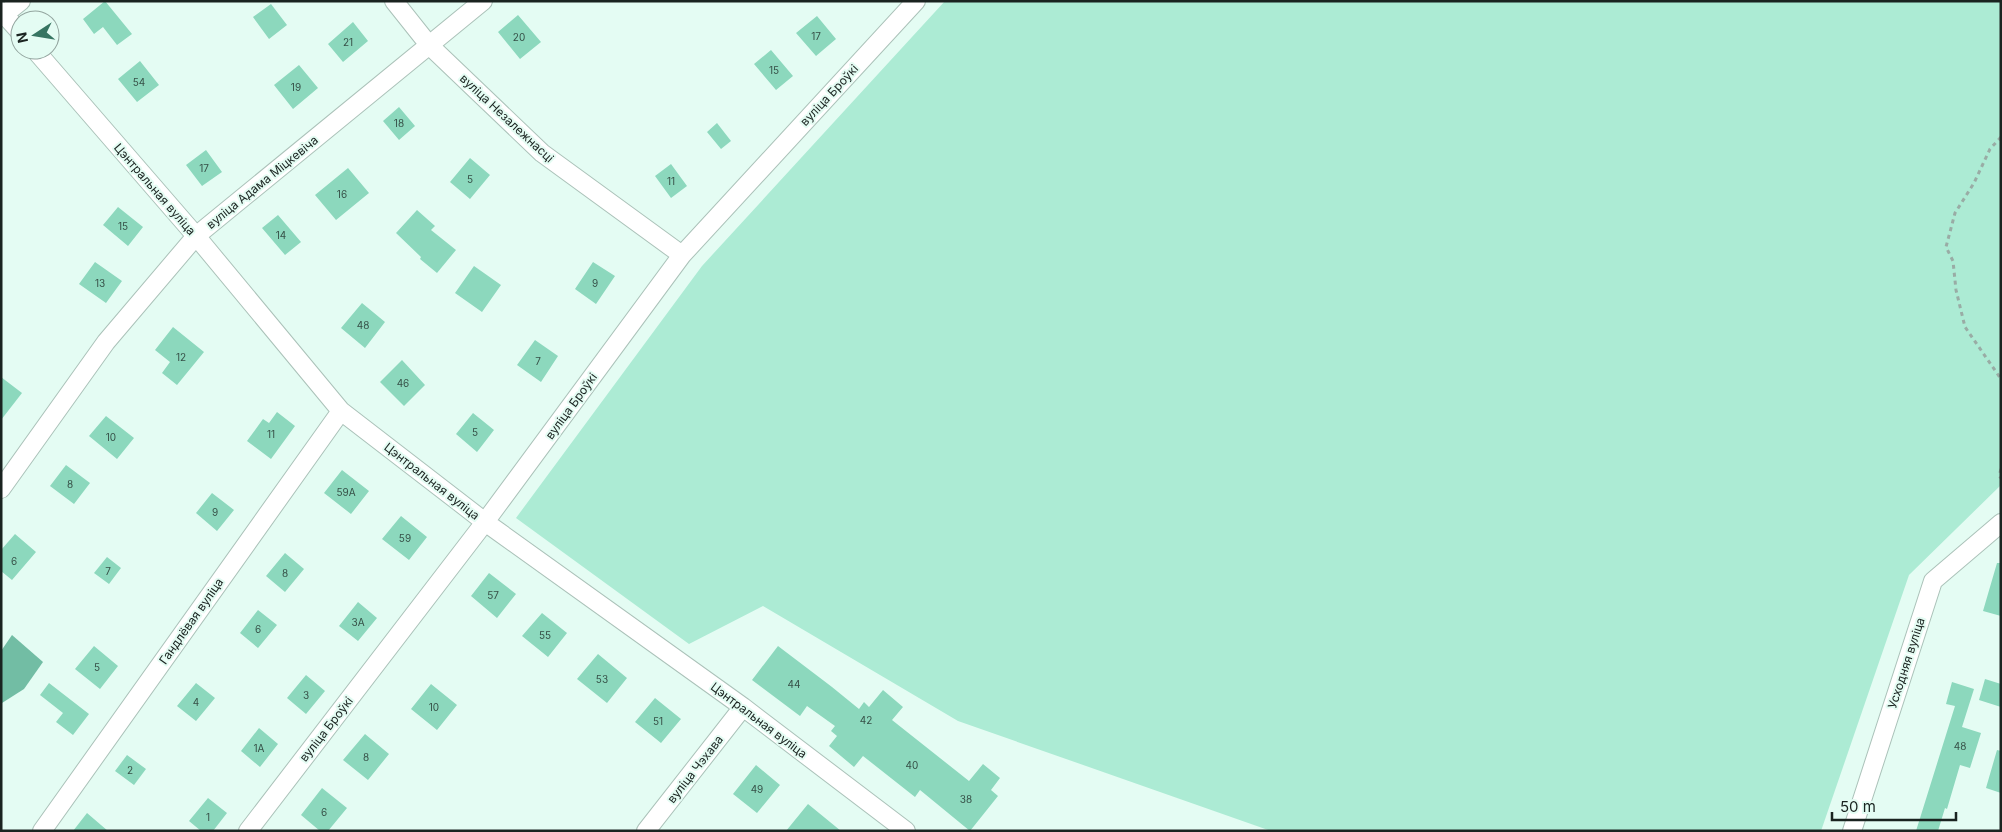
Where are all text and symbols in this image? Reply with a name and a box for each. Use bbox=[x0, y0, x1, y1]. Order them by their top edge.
north arrow bbox=[10, 10, 60, 60]
house number: 17 bbox=[811, 30, 821, 42]
text: N bbox=[12, 31, 31, 45]
house number: 20 bbox=[513, 31, 525, 43]
house number: 21 bbox=[343, 36, 353, 48]
street label: вуліца Броўкі bbox=[797, 61, 861, 129]
house number: 15 bbox=[769, 64, 779, 76]
street label: вуліца Незалежнасці bbox=[457, 71, 557, 165]
house number: 54 bbox=[133, 76, 145, 88]
house number: 19 bbox=[291, 81, 301, 93]
house number: 18 bbox=[394, 117, 404, 129]
street label: вуліца Адама Міцкевіча bbox=[203, 132, 321, 232]
street label: Цэнтральная вуліца bbox=[111, 140, 199, 238]
house number: 17 bbox=[199, 162, 209, 174]
house number: 5 bbox=[467, 173, 473, 185]
house number: 11 bbox=[667, 175, 675, 187]
house number: 16 bbox=[337, 188, 347, 200]
house number: 15 bbox=[118, 220, 128, 232]
house number: 14 bbox=[276, 229, 286, 241]
house number: 13 bbox=[95, 277, 105, 289]
house number: 9 bbox=[592, 277, 598, 289]
house number: 48 bbox=[357, 319, 369, 331]
house number: 12 bbox=[176, 351, 186, 363]
house number: 7 bbox=[535, 355, 541, 367]
street label: вуліца Броўкі bbox=[542, 370, 600, 442]
house number: 46 bbox=[397, 377, 409, 389]
house number: 5 bbox=[472, 426, 478, 438]
house number: 11 bbox=[267, 428, 275, 440]
house number: 10 bbox=[106, 431, 116, 443]
street label: Цэнтральная вуліца bbox=[381, 439, 483, 523]
house number: 8 bbox=[67, 478, 73, 490]
house number: 59А bbox=[336, 486, 356, 498]
house number: 9 bbox=[212, 506, 218, 518]
house number: 59 bbox=[399, 532, 411, 544]
house number: 6 bbox=[11, 555, 17, 567]
house number: 7 bbox=[105, 565, 111, 577]
house number: 8 bbox=[282, 567, 288, 579]
street label: Гандлёвая вуліца bbox=[156, 575, 226, 667]
house number: 57 bbox=[487, 589, 499, 601]
house number: 3А bbox=[351, 616, 365, 628]
street label: Усходняя вуліца bbox=[1884, 616, 1928, 710]
house number: 6 bbox=[255, 623, 261, 635]
house number: 55 bbox=[539, 629, 551, 641]
house number: 5 bbox=[94, 661, 100, 673]
house number: 53 bbox=[596, 673, 608, 685]
house number: 44 bbox=[788, 678, 800, 690]
street label: Цэнтральная вуліца bbox=[708, 679, 810, 761]
house number: 3 bbox=[303, 689, 309, 701]
street label: вуліца Броўкі bbox=[296, 693, 356, 764]
house number: 4 bbox=[193, 696, 199, 708]
house number: 10 bbox=[429, 701, 439, 713]
house number: 42 bbox=[860, 714, 872, 726]
house number: 51 bbox=[653, 715, 663, 727]
street label: вуліца Чэхава bbox=[664, 732, 726, 806]
house number: 48 bbox=[1954, 740, 1966, 752]
house number: 1А bbox=[254, 742, 265, 754]
house number: 8 bbox=[363, 751, 369, 763]
house number: 40 bbox=[906, 759, 918, 771]
house number: 2 bbox=[127, 764, 133, 776]
house number: 49 bbox=[751, 783, 763, 795]
scale bar bbox=[1832, 790, 1956, 822]
house number: 38 bbox=[960, 793, 972, 805]
text: 50 m bbox=[1840, 797, 1876, 816]
house number: 6 bbox=[321, 806, 327, 818]
house number: 1 bbox=[206, 811, 210, 823]

